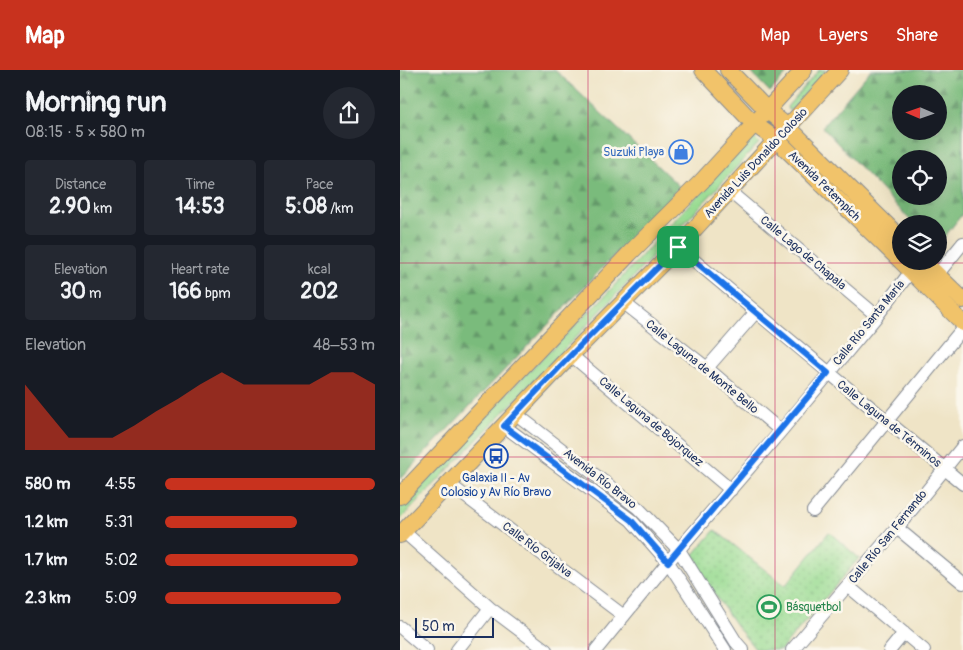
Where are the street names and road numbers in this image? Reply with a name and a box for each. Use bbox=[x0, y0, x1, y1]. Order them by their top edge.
street label: Avenida Luis Donaldo Colosio bbox=[701, 104, 811, 221]
street label: Avenida Petempich bbox=[785, 148, 863, 224]
street label: Calle Lago de Chapala bbox=[757, 213, 849, 294]
street label: Calle Río Santa María bbox=[830, 277, 908, 369]
street label: Calle Laguna de Monte Bello bbox=[642, 317, 762, 418]
street label: Calle Laguna de Bojorquez bbox=[596, 374, 706, 470]
street label: Calle Laguna de Términos bbox=[834, 377, 945, 471]
street label: Avenida Río Bravo bbox=[560, 446, 640, 513]
street label: Calle Río San Fernando bbox=[846, 487, 931, 587]
street label: Calle Río Grijalva bbox=[499, 519, 575, 581]

